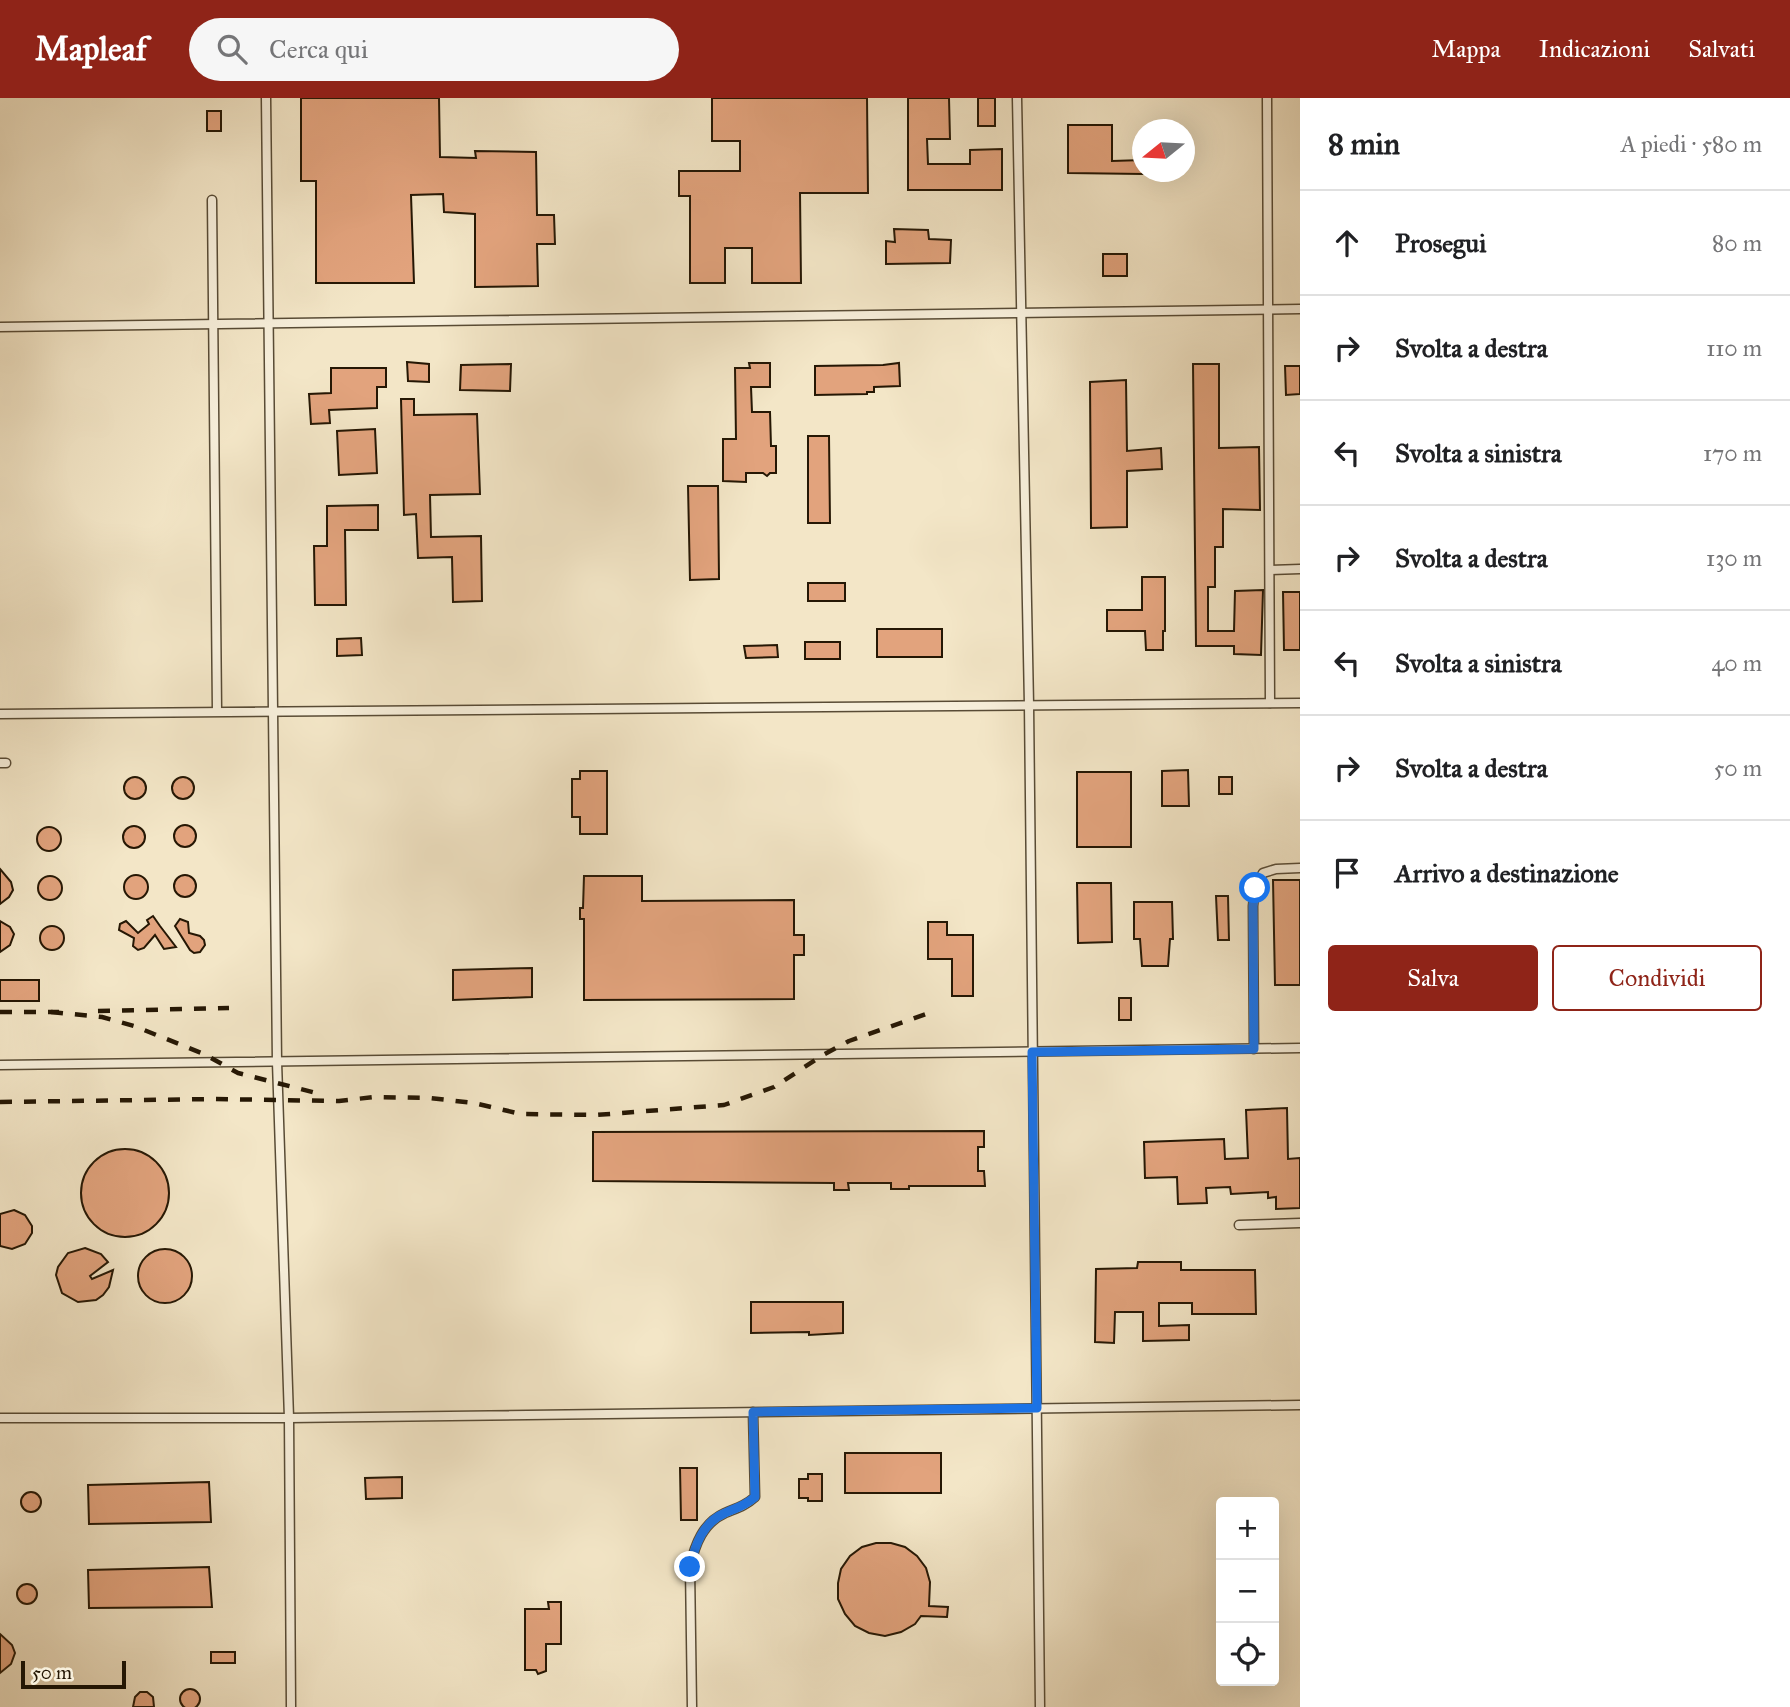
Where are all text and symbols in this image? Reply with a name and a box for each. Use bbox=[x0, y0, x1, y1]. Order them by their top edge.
search box bbox=[189, 18, 679, 81]
text: Mapleaf bbox=[35, 29, 147, 69]
icon: search bbox=[213, 30, 251, 68]
text: Cerca qui bbox=[269, 33, 368, 65]
text: Mappa bbox=[1432, 34, 1501, 64]
text: Indicazioni bbox=[1539, 34, 1650, 64]
text: Salvati bbox=[1688, 34, 1755, 64]
north arrow bbox=[1132, 119, 1195, 182]
text: 8 min bbox=[1328, 126, 1400, 162]
text: A piedi · 580 m bbox=[1621, 130, 1762, 158]
icon: ahead bbox=[1328, 224, 1366, 262]
text: Prosegui bbox=[1395, 227, 1486, 259]
text: 80 m bbox=[1712, 229, 1762, 257]
icon: right bbox=[1328, 329, 1366, 367]
text: Svolta a destra bbox=[1395, 332, 1548, 364]
text: 110 m bbox=[1706, 334, 1762, 362]
icon: left bbox=[1328, 434, 1366, 472]
text: Svolta a sinistra bbox=[1395, 437, 1562, 469]
text: 170 m bbox=[1703, 439, 1762, 467]
icon: right bbox=[1328, 539, 1366, 577]
text: Svolta a destra bbox=[1395, 542, 1548, 574]
text: 130 m bbox=[1706, 544, 1762, 572]
icon: left bbox=[1328, 644, 1366, 682]
text: Svolta a sinistra bbox=[1395, 647, 1562, 679]
text: 40 m bbox=[1712, 649, 1762, 677]
icon: right bbox=[1328, 749, 1366, 787]
text: Svolta a destra bbox=[1395, 752, 1548, 784]
text: 50 m bbox=[1714, 754, 1762, 782]
icon: arrive bbox=[1328, 854, 1366, 892]
text: Arrivo a destinazione bbox=[1395, 857, 1619, 889]
route start bbox=[1239, 872, 1270, 903]
button: Salva bbox=[1328, 945, 1538, 1011]
button: Condividi bbox=[1552, 945, 1762, 1011]
map controls bbox=[1216, 1497, 1279, 1686]
button: + bbox=[1216, 1497, 1279, 1560]
route end bbox=[674, 1551, 705, 1582]
button: − bbox=[1216, 1560, 1279, 1623]
button: locate bbox=[1216, 1623, 1279, 1686]
scale bar bbox=[21, 1658, 126, 1690]
text: 50 m bbox=[32, 1661, 72, 1684]

